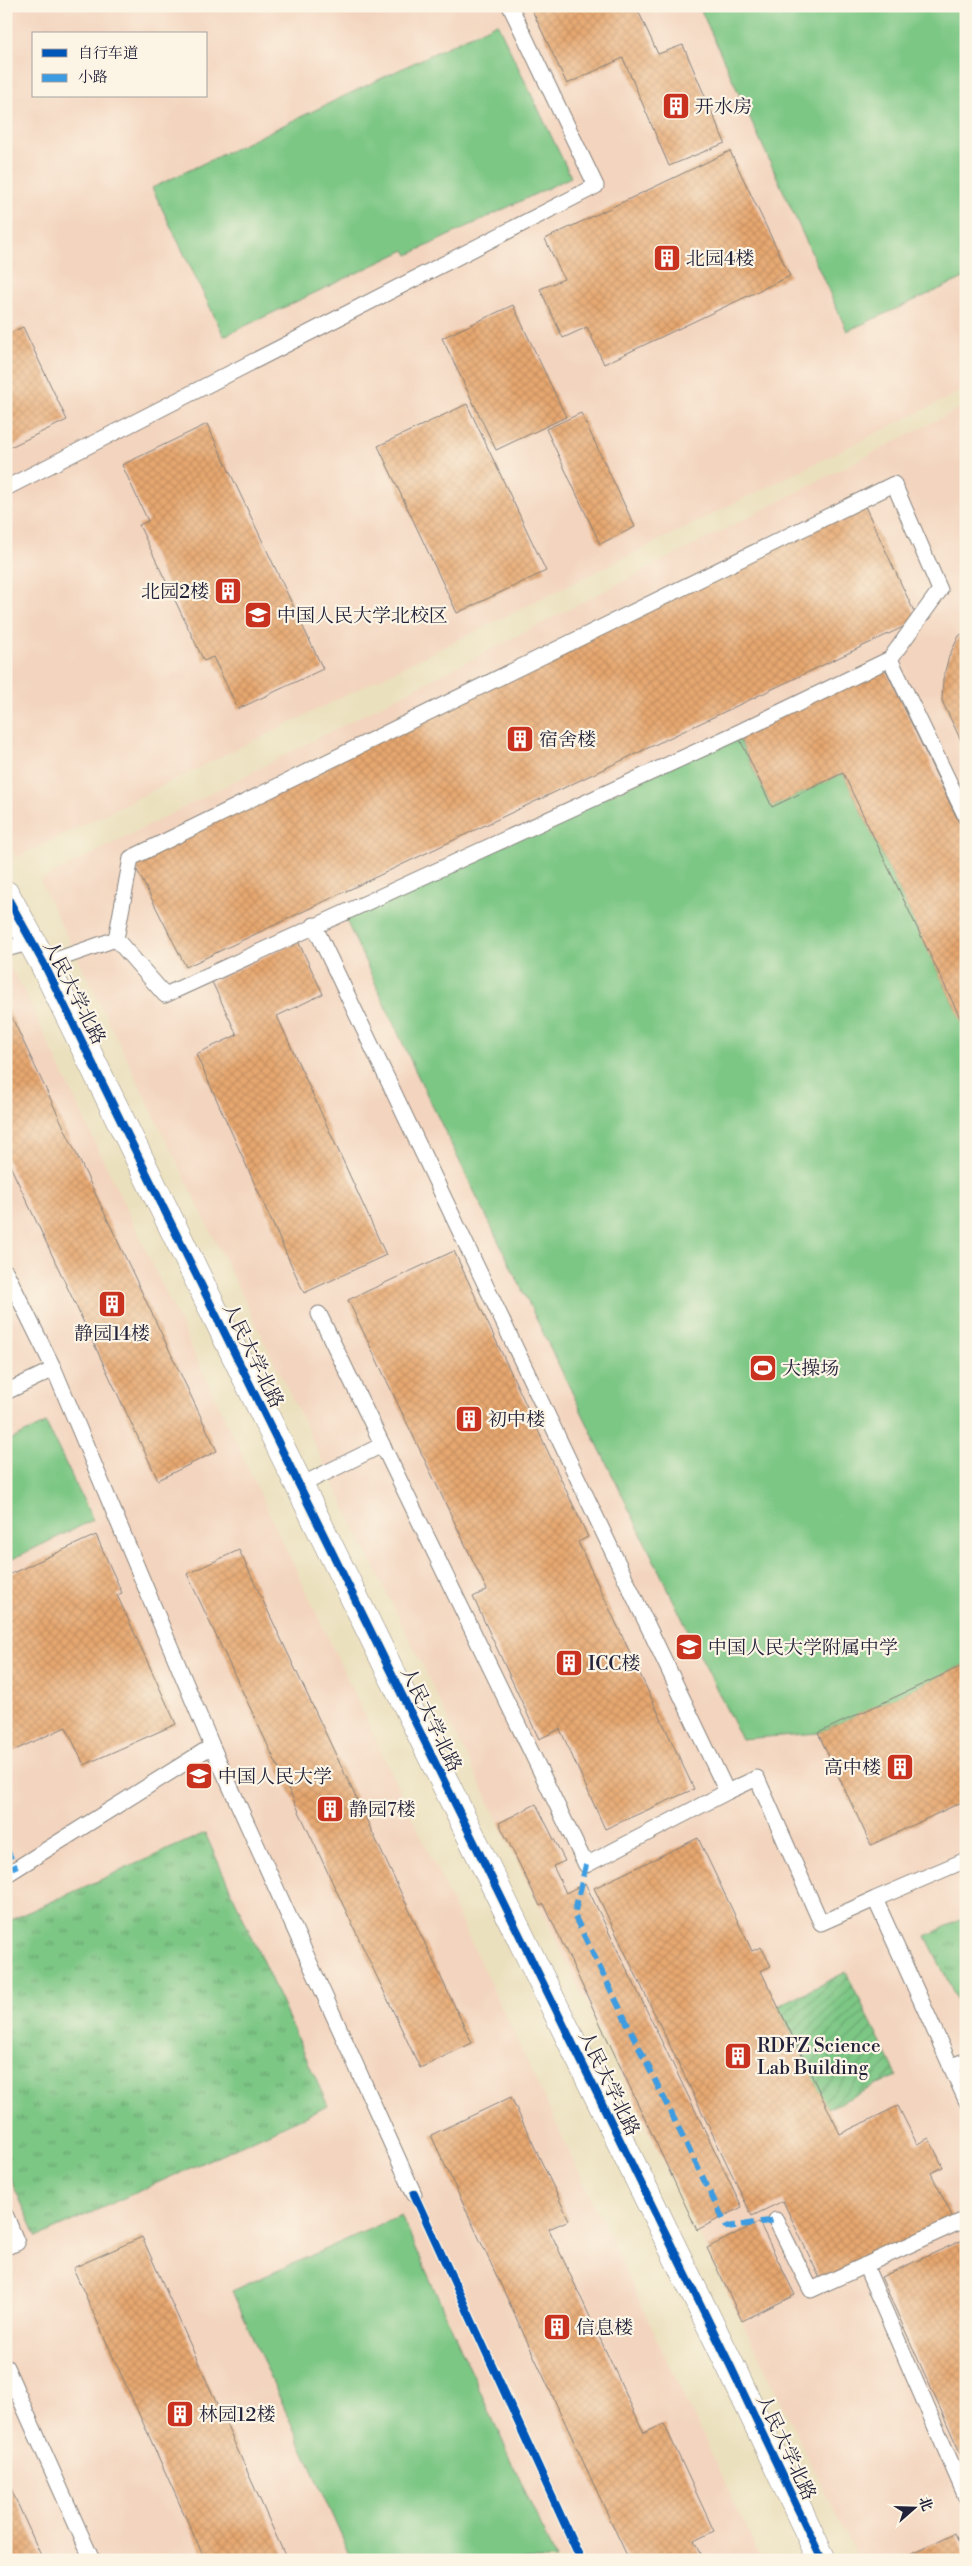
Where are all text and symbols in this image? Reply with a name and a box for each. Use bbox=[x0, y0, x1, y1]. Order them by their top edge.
legend bbox=[32, 32, 208, 98]
text: 自行车道 bbox=[78, 44, 138, 63]
text: 小路 bbox=[78, 68, 108, 87]
building icon: 开水房 bbox=[661, 91, 691, 121]
place label: 开水房 bbox=[695, 95, 752, 119]
building icon: 北园4楼 bbox=[652, 243, 682, 273]
place label: 北园4楼 bbox=[686, 247, 754, 271]
building icon: 北园2楼 bbox=[213, 576, 243, 606]
place label: 北园2楼 bbox=[141, 580, 209, 604]
school or university icon: 中国人民大学北校区 bbox=[243, 600, 273, 630]
place label: 中国人民大学北校区 bbox=[277, 604, 448, 628]
building icon: 宿舍楼 bbox=[505, 724, 535, 754]
place label: 宿舍楼 bbox=[539, 728, 596, 752]
street label: 人民大学北路 bbox=[38, 936, 111, 1049]
building icon: 静园14楼 bbox=[97, 1289, 127, 1319]
street label: 人民大学北路 bbox=[217, 1299, 289, 1412]
place label: 静园14楼 bbox=[74, 1322, 150, 1346]
sports icon: 大操场 bbox=[748, 1353, 778, 1383]
place label: 大操场 bbox=[782, 1357, 839, 1381]
building icon: 初中楼 bbox=[454, 1404, 484, 1434]
place label: 初中楼 bbox=[488, 1408, 545, 1432]
school or university icon: 中国人民大学附属中学 bbox=[674, 1632, 704, 1662]
place label: 中国人民大学附属中学 bbox=[708, 1636, 898, 1660]
building icon: ICC楼 bbox=[554, 1648, 584, 1678]
place label: ICC楼 bbox=[588, 1652, 640, 1676]
street label: 人民大学北路 bbox=[395, 1663, 467, 1776]
building icon: 高中楼 bbox=[885, 1752, 915, 1782]
place label: 高中楼 bbox=[824, 1756, 881, 1780]
school or university icon: 中国人民大学 bbox=[184, 1761, 214, 1791]
place label: 中国人民大学 bbox=[218, 1765, 332, 1789]
building icon: 静园7楼 bbox=[315, 1794, 345, 1824]
place label: 静园7楼 bbox=[349, 1798, 416, 1822]
street label: 人民大学北路 bbox=[573, 2027, 645, 2140]
place label: RDFZ Science Lab Building bbox=[757, 2034, 881, 2080]
building icon: RDFZ Science Lab Building bbox=[723, 2041, 753, 2071]
building icon: 信息楼 bbox=[542, 2312, 572, 2342]
place label: 信息楼 bbox=[576, 2316, 633, 2340]
street label: 人民大学北路 bbox=[751, 2391, 821, 2504]
building icon: 林园12楼 bbox=[165, 2399, 195, 2429]
place label: 林园12楼 bbox=[199, 2403, 275, 2427]
north arrow bbox=[890, 2484, 940, 2534]
text: 北 bbox=[914, 2494, 936, 2514]

